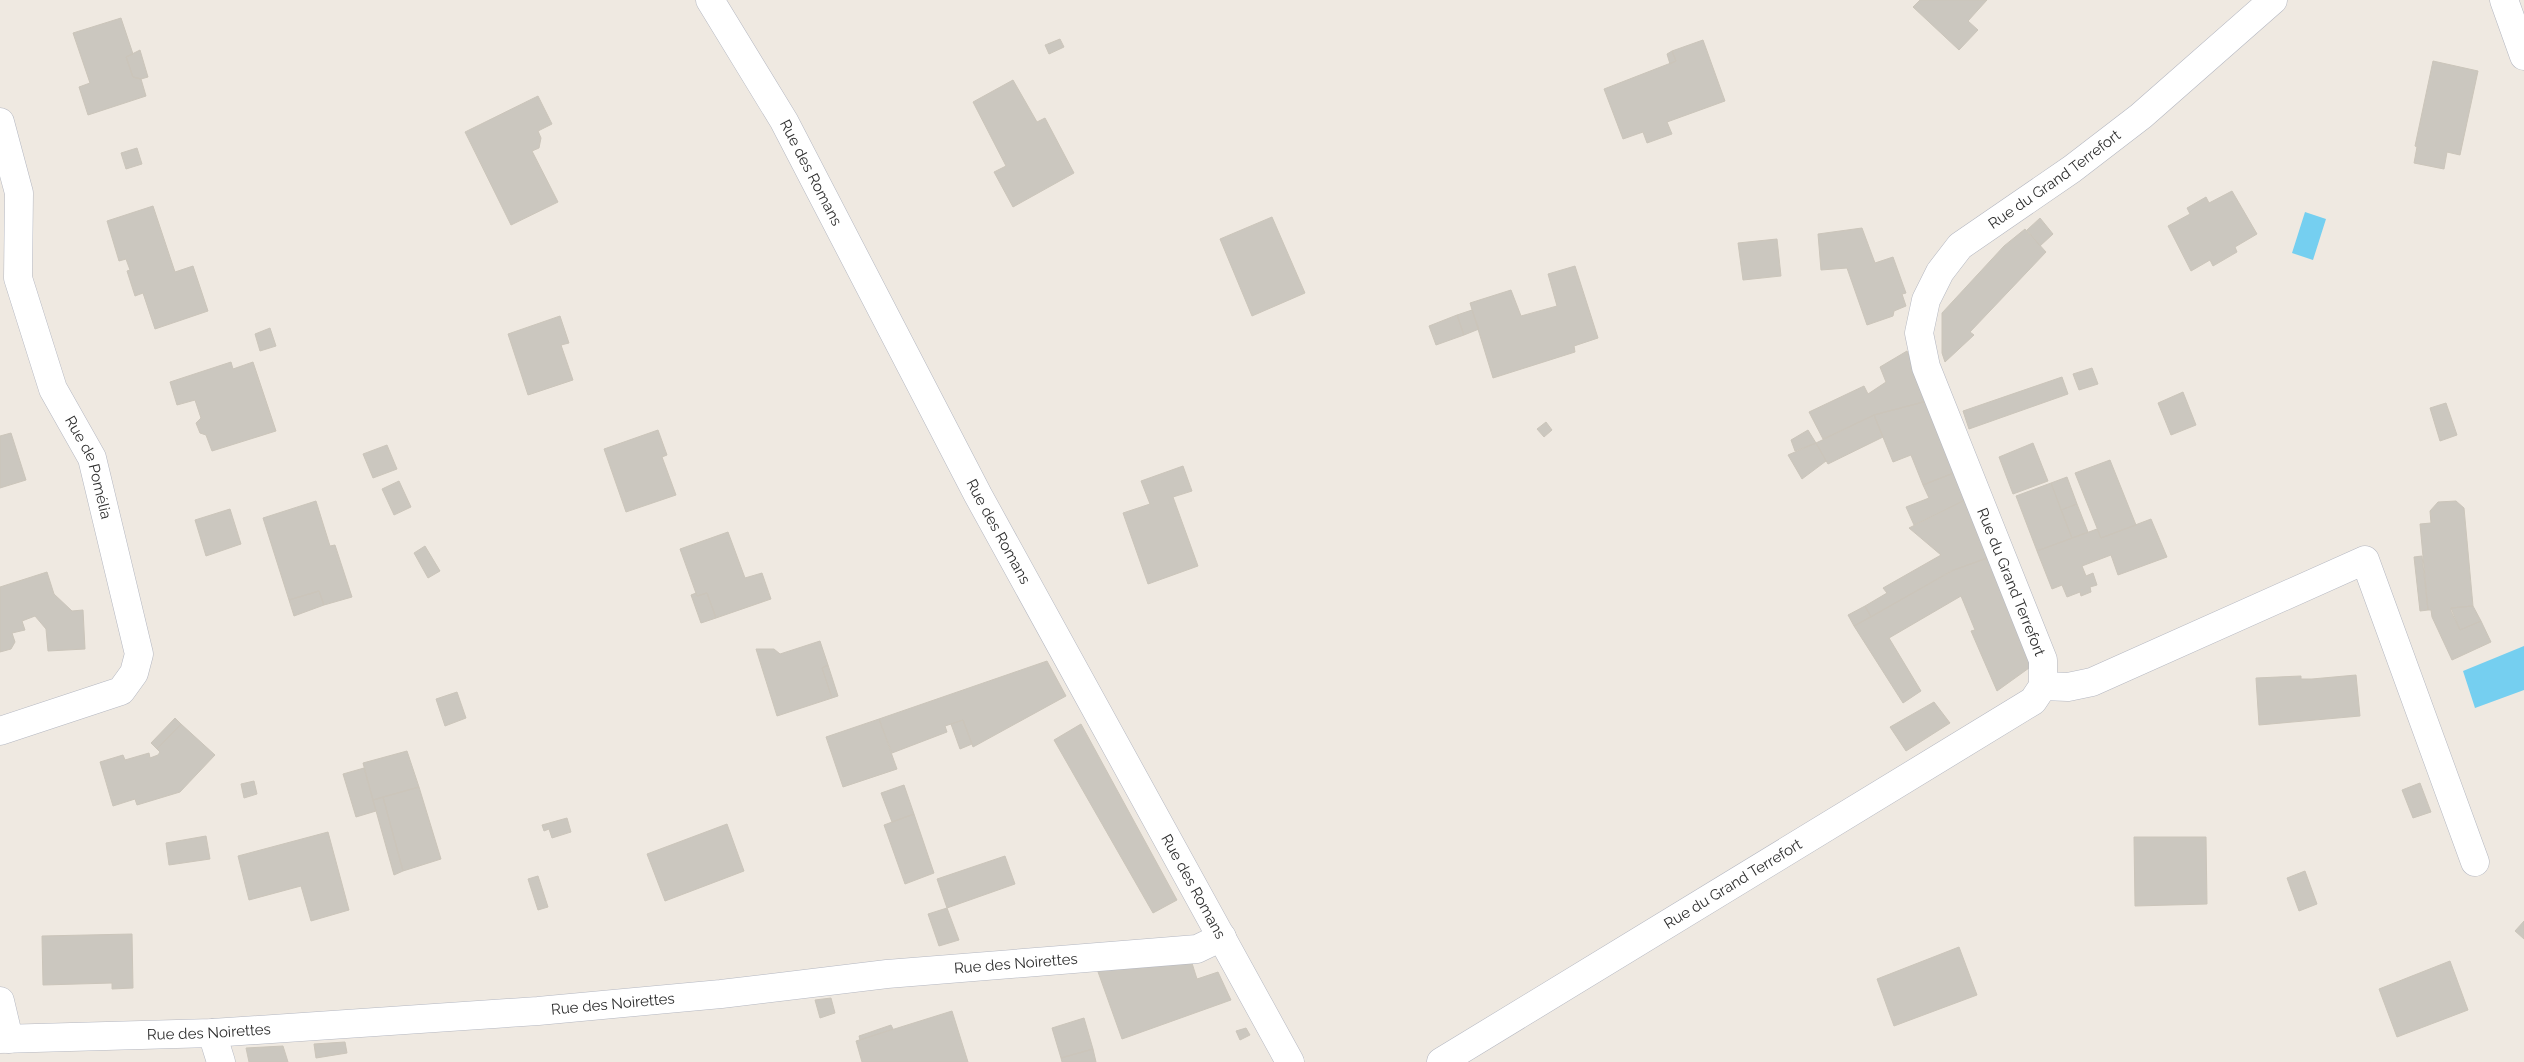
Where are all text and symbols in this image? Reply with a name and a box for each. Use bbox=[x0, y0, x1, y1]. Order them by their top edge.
street label: Rue des Romans bbox=[776, 117, 846, 229]
street label: Rue du Grand Terrefort bbox=[1985, 126, 2124, 233]
street label: Rue de Pomélia bbox=[61, 413, 115, 521]
street label: Rue des Romans bbox=[962, 476, 1034, 587]
street label: Rue du Grand Terrefort bbox=[1973, 505, 2049, 659]
street label: Rue des Romans bbox=[1157, 831, 1230, 942]
street label: Rue du Grand Terrefort bbox=[1661, 835, 1805, 933]
street label: Rue des Noirettes bbox=[953, 950, 1078, 978]
street label: Rue des Noirettes bbox=[550, 989, 675, 1019]
street label: Rue des Noirettes bbox=[147, 1020, 271, 1044]

